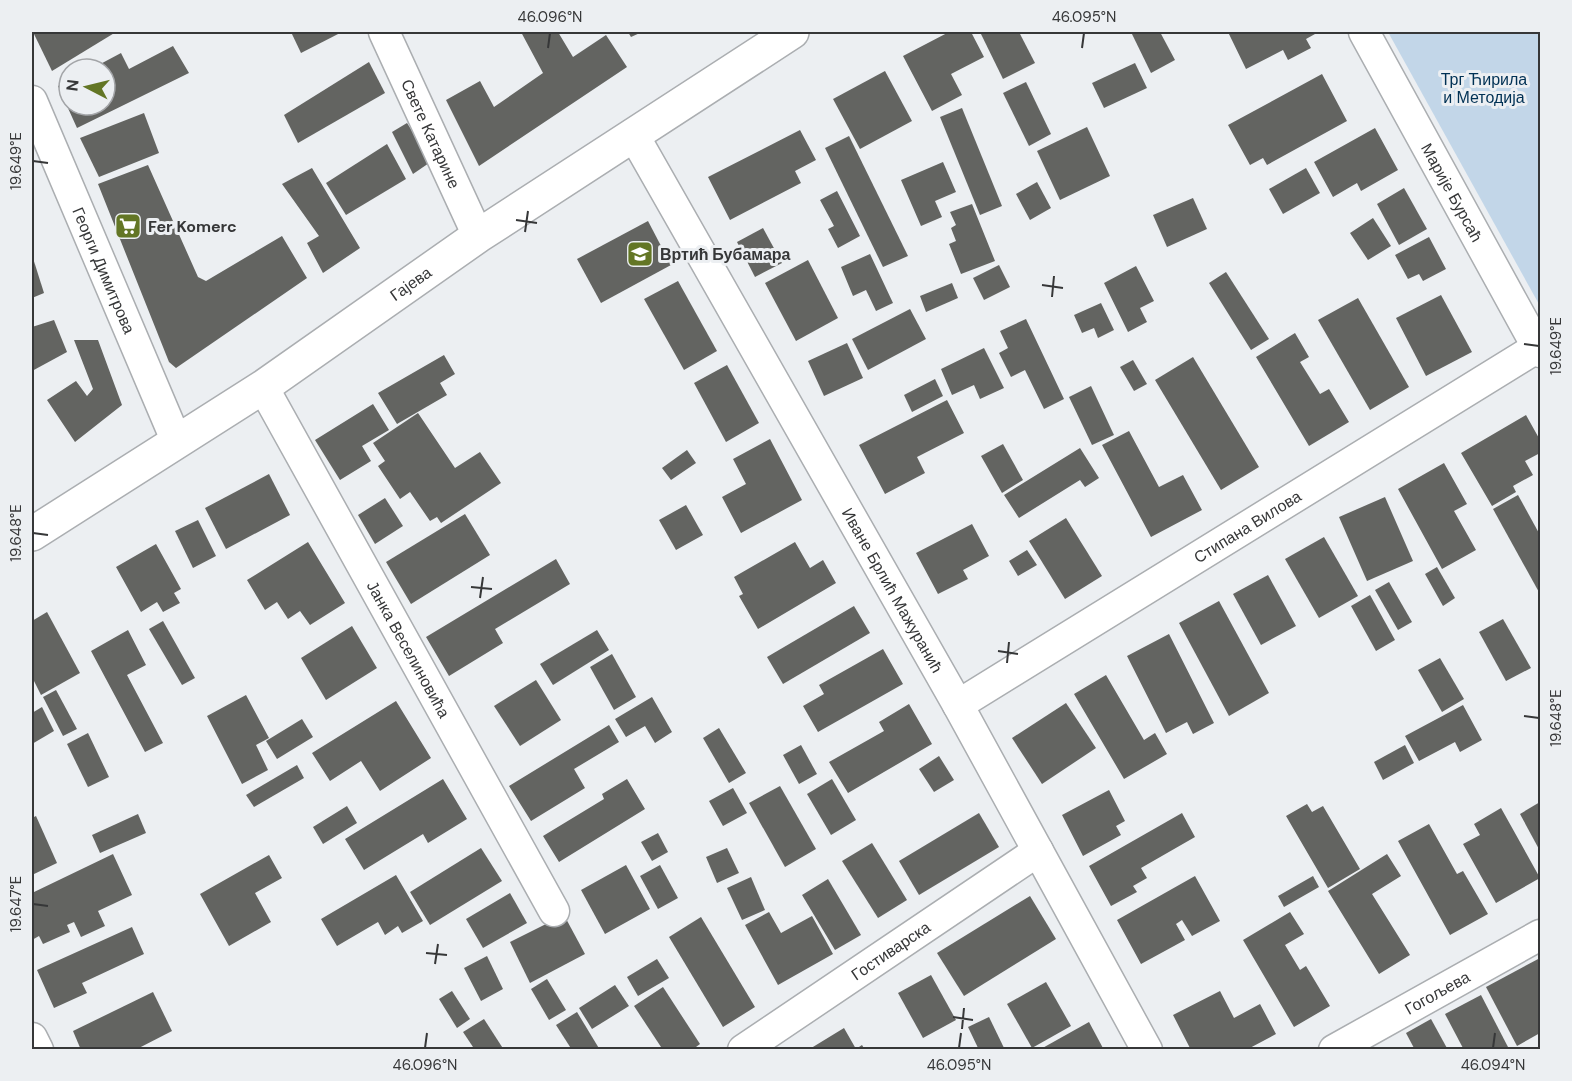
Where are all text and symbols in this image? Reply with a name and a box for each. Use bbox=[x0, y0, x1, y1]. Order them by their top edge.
text: 46.096°N bbox=[518, 7, 582, 27]
text: 46.095°N bbox=[1052, 7, 1116, 27]
north arrow bbox=[57, 57, 117, 117]
park label: Трг Ћирила и Методија bbox=[1441, 69, 1527, 108]
street label: Свете Катарине bbox=[396, 76, 465, 192]
text: N bbox=[61, 78, 84, 92]
text: 19.649°E bbox=[6, 132, 26, 190]
street label: Марије Бурсаћ bbox=[1416, 139, 1487, 246]
street label: Георги Димитрова bbox=[67, 204, 140, 337]
supermarket icon: Fer Komerc bbox=[113, 211, 143, 241]
place label: Fer Komerc bbox=[148, 216, 237, 237]
school or university icon: Вртић Бубамара bbox=[625, 239, 655, 269]
place label: Вртић Бубамара bbox=[660, 244, 791, 265]
street label: Гајева bbox=[386, 262, 436, 306]
text: 19.649°E bbox=[1546, 317, 1566, 375]
street label: Стипана Вилова bbox=[1190, 486, 1305, 568]
text: 19.648°E bbox=[6, 504, 26, 562]
street label: Иване Брлић Мажуранић bbox=[837, 504, 948, 677]
street label: Јанка Веселиновића bbox=[362, 577, 455, 722]
text: 19.648°E bbox=[1546, 689, 1566, 747]
text: 19.647°E bbox=[6, 876, 26, 932]
street label: Гостиварска bbox=[847, 917, 935, 985]
street label: Гогољева bbox=[1401, 966, 1474, 1020]
text: 46.096°N bbox=[393, 1055, 457, 1075]
text: 46.095°N bbox=[927, 1055, 991, 1075]
text: 46.094°N bbox=[1461, 1055, 1525, 1075]

